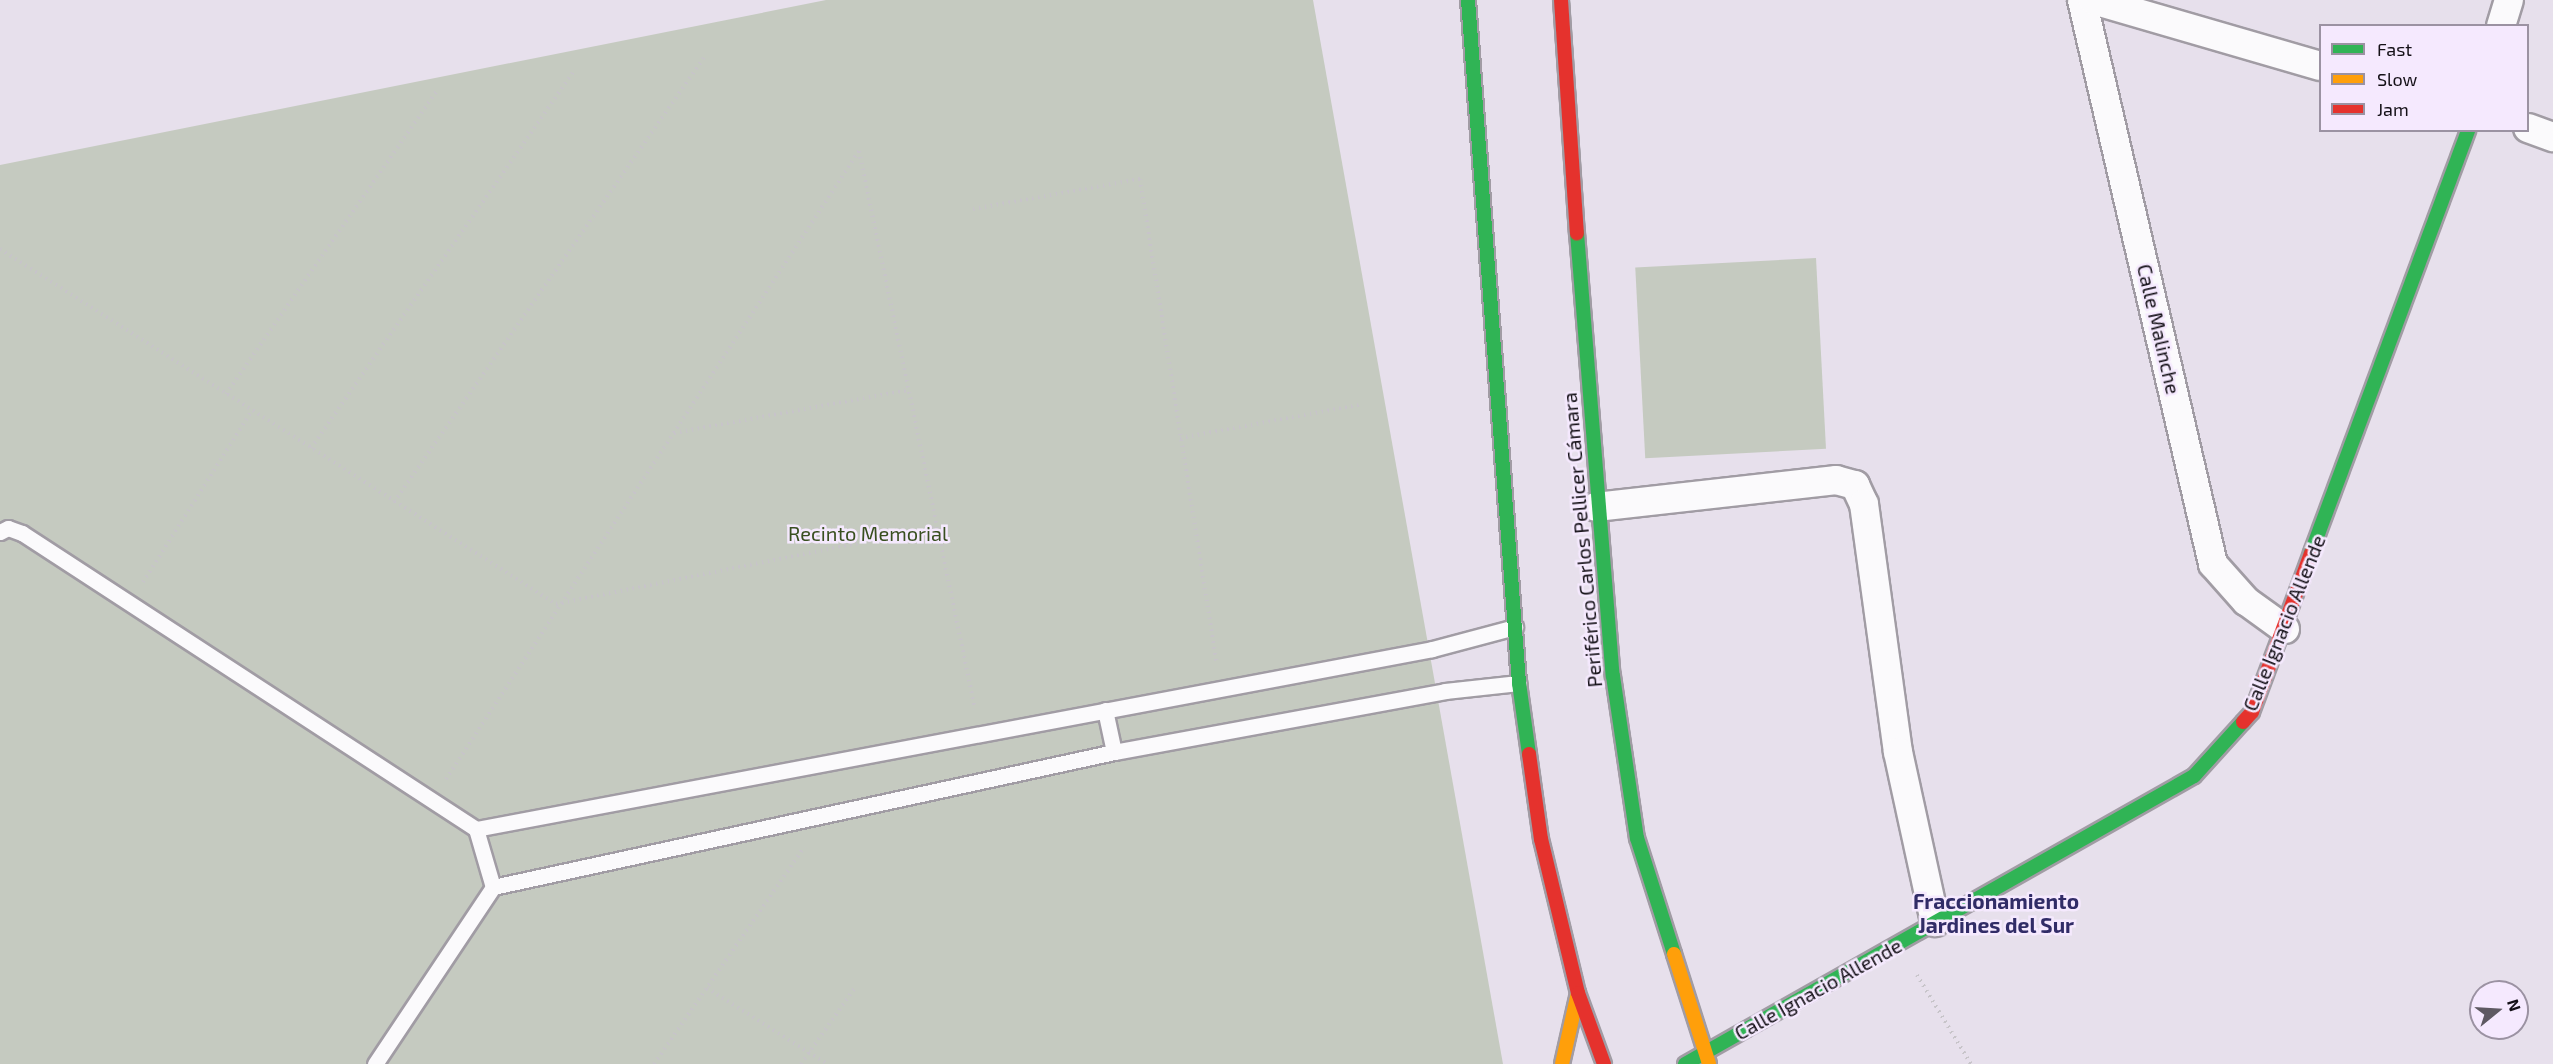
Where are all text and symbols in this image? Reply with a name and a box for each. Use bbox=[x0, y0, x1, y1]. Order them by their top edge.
legend bbox=[2319, 24, 2529, 132]
text: Fast bbox=[2377, 38, 2412, 60]
text: Slow bbox=[2377, 68, 2417, 90]
text: Jam bbox=[2377, 98, 2409, 120]
street label: Calle Malinche bbox=[2132, 262, 2186, 396]
street label: Periférico Carlos Pellicer Cámara bbox=[1557, 391, 1607, 689]
park label: Recinto Memorial bbox=[788, 521, 948, 545]
street label: Calle Ignacio Allende bbox=[2238, 531, 2330, 715]
district label: Fraccionamiento Jardines del Sur bbox=[1913, 888, 2079, 938]
street label: Calle Ignacio Allende bbox=[1730, 933, 1906, 1045]
north arrow bbox=[2469, 980, 2529, 1040]
text: N bbox=[2504, 996, 2526, 1013]

